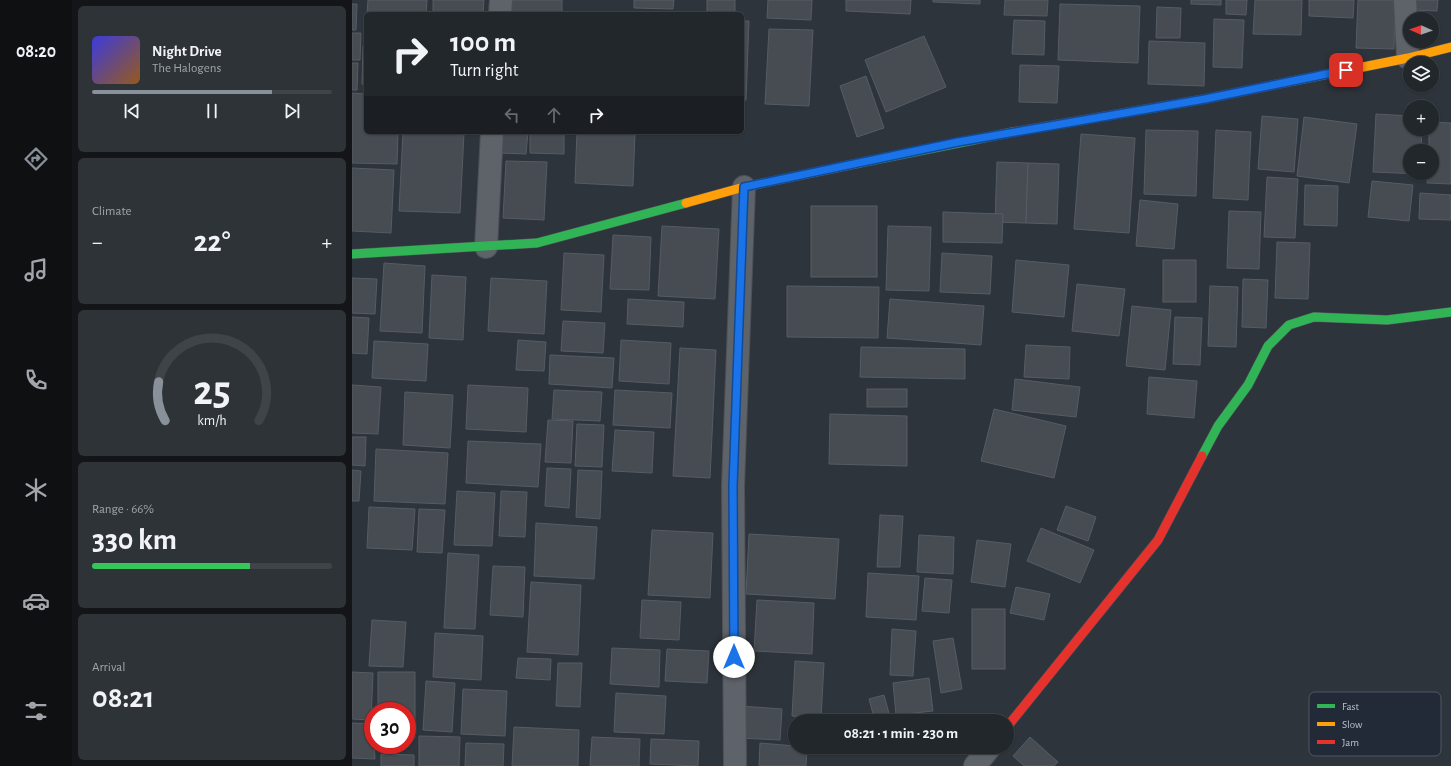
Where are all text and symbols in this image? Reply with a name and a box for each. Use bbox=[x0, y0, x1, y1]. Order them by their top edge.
north arrow bbox=[1403, 12, 1439, 48]
map controls bbox=[1403, 12, 1439, 180]
icon: right bbox=[384, 28, 436, 80]
text: 100 m bbox=[450, 29, 516, 57]
text: 08:20 bbox=[16, 43, 56, 61]
text: Night Drive bbox=[152, 44, 222, 59]
pin bbox=[1329, 53, 1363, 87]
button: layers bbox=[1403, 56, 1439, 92]
icon: arrive bbox=[1335, 59, 1357, 81]
text: The Halogens bbox=[152, 62, 221, 75]
text: Turn right bbox=[450, 62, 519, 80]
icon: previous bbox=[121, 100, 143, 122]
icon: pause bbox=[201, 100, 223, 122]
icon: next bbox=[281, 100, 303, 122]
button: + bbox=[1403, 100, 1439, 136]
icon: left bbox=[501, 104, 523, 126]
icon: ahead bbox=[543, 104, 565, 126]
icon: right bbox=[585, 104, 607, 126]
button: − bbox=[1403, 144, 1439, 180]
icon: directions bbox=[22, 145, 50, 173]
text: Climate bbox=[92, 205, 131, 218]
text: 22° bbox=[193, 227, 231, 257]
text: − bbox=[92, 231, 103, 253]
text: + bbox=[321, 231, 332, 253]
icon: music bbox=[22, 256, 50, 284]
icon: phone bbox=[22, 366, 50, 394]
text: 25 bbox=[193, 371, 231, 412]
text: km/h bbox=[197, 414, 227, 428]
icon: climate bbox=[22, 476, 50, 504]
text: Range · 66% bbox=[92, 503, 154, 516]
text: 330 km bbox=[92, 525, 177, 555]
icon: car bbox=[22, 587, 50, 615]
position arrow bbox=[713, 636, 755, 678]
text: Arrival bbox=[92, 661, 125, 674]
text: 08:21 bbox=[92, 683, 154, 713]
legend bbox=[1309, 692, 1441, 756]
icon: filters bbox=[22, 697, 50, 725]
text: Fast bbox=[1342, 701, 1360, 712]
speed limit sign: 30 bbox=[364, 702, 416, 754]
text: Slow bbox=[1342, 719, 1363, 730]
text: 08:21 · 1 min · 230 m bbox=[844, 726, 958, 741]
text: Jam bbox=[1342, 737, 1359, 748]

